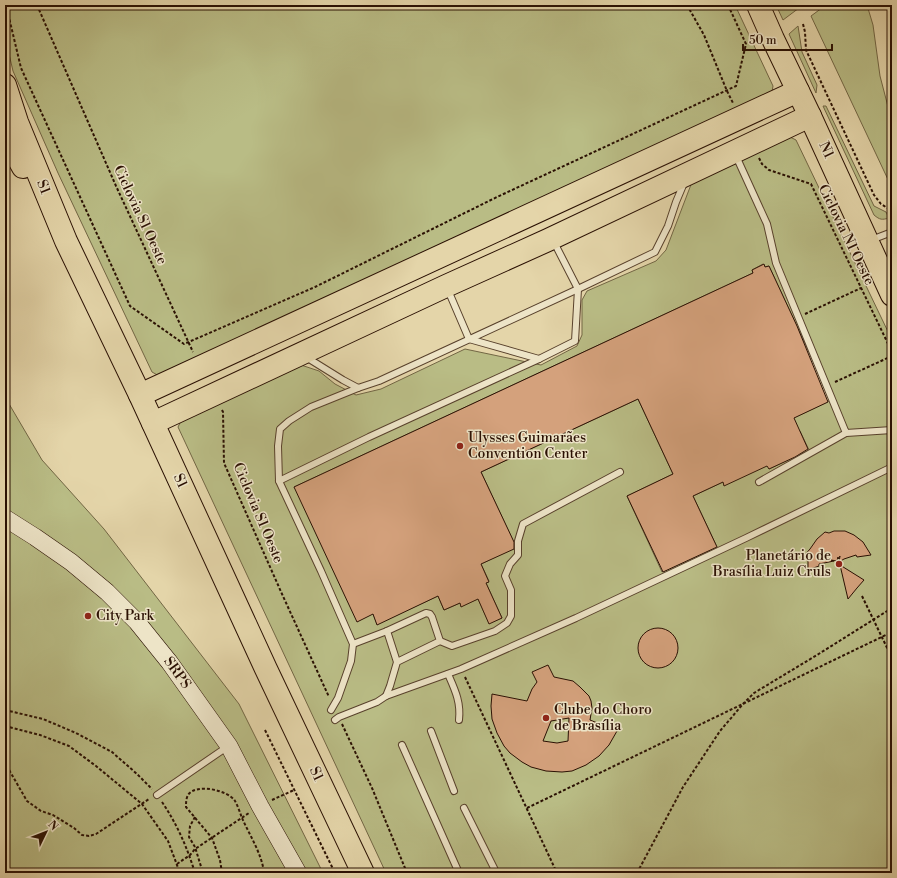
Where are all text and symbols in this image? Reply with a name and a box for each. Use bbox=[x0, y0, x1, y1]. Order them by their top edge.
scale bar bbox=[743, 26, 832, 52]
text: 50 m bbox=[749, 33, 777, 48]
street label: N1 bbox=[814, 139, 838, 161]
street label: Ciclovia S1 Oeste bbox=[109, 162, 171, 268]
street label: S1 bbox=[32, 177, 54, 197]
street label: Ciclovia N1 Oeste bbox=[814, 182, 878, 288]
place label: Ulysses Guimarães Convention Center bbox=[468, 429, 588, 463]
marker: Ulysses Guimarães Convention Center bbox=[455, 441, 465, 451]
street label: Ciclovia S1 Oeste bbox=[229, 460, 287, 566]
street label: S1 bbox=[169, 471, 191, 491]
place label: Planetário de Brasília Luiz Cruls bbox=[712, 547, 831, 581]
marker: Planetário de Brasília Luiz Cruls bbox=[834, 559, 844, 569]
place label: City Park bbox=[96, 607, 155, 625]
marker: City Park bbox=[83, 611, 93, 621]
street label: SRPS bbox=[159, 653, 195, 693]
place label: Clube do Choro de Brasília bbox=[554, 701, 652, 735]
marker: Clube do Choro de Brasília bbox=[541, 713, 551, 723]
street label: S1 bbox=[305, 764, 327, 784]
north arrow bbox=[26, 812, 66, 852]
text: N bbox=[44, 818, 61, 834]

